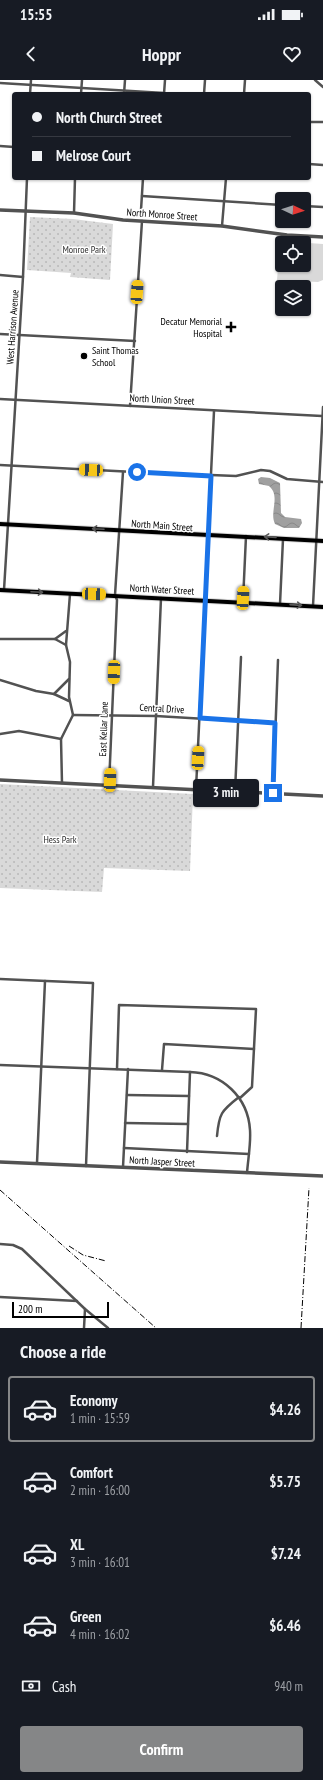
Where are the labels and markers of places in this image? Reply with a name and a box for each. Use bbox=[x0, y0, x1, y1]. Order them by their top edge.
place label: Decatur Memorial Hospital bbox=[161, 315, 223, 340]
marker: Decatur Memorial Hospital bbox=[225, 321, 237, 333]
place label: Saint Thomas School bbox=[92, 344, 139, 369]
marker: Saint Thomas School bbox=[79, 351, 89, 361]

